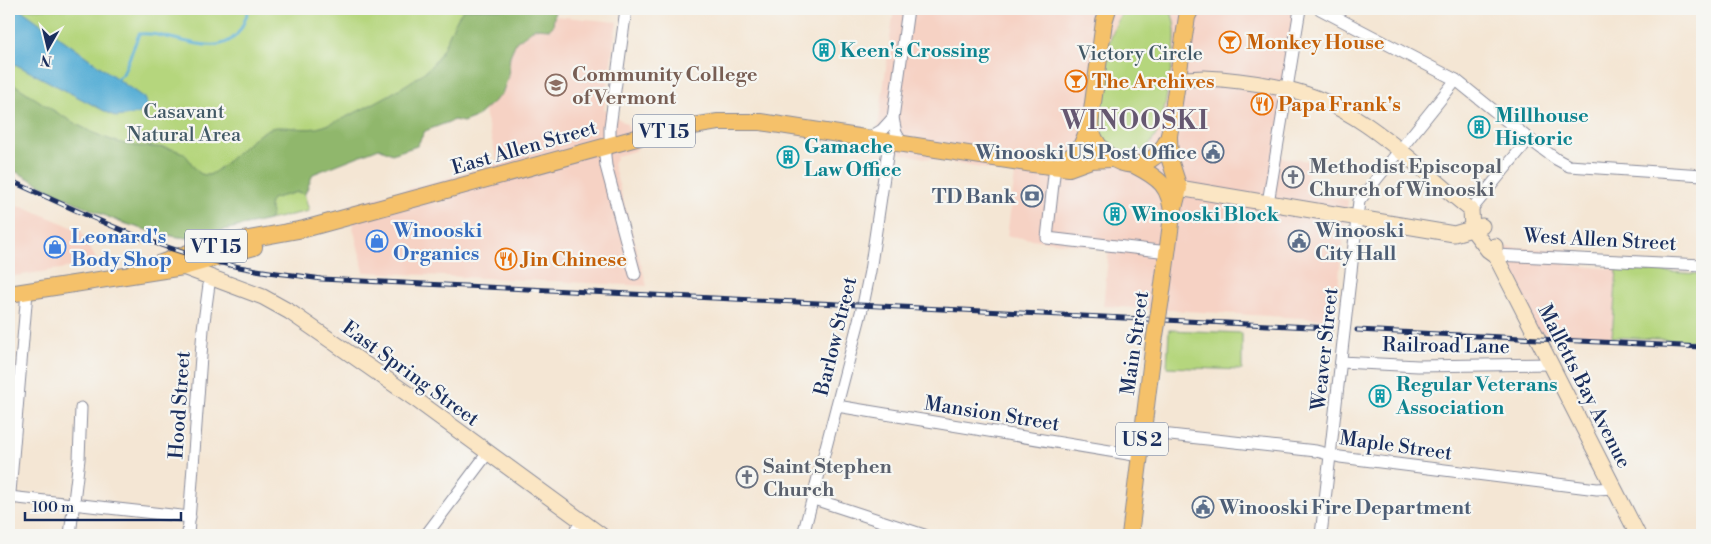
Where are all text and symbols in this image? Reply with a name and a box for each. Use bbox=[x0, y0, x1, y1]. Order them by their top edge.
north arrow bbox=[22, 22, 72, 72]
bar icon: Monkey House bbox=[1218, 30, 1242, 54]
place label: Monkey House bbox=[1246, 31, 1385, 56]
building icon: Keen's Crossing bbox=[812, 38, 836, 62]
place label: Keen's Crossing bbox=[840, 39, 990, 64]
park label: Victory Circle bbox=[1076, 42, 1203, 67]
text: N bbox=[40, 50, 53, 70]
place label: Community College of Vermont bbox=[572, 63, 758, 111]
bar icon: The Archives bbox=[1064, 69, 1088, 93]
place label: The Archives bbox=[1092, 70, 1215, 95]
school or university icon: Community College of Vermont bbox=[544, 73, 568, 97]
restaurant icon: Papa Frank's bbox=[1250, 92, 1274, 116]
place label: Papa Frank's bbox=[1278, 93, 1401, 118]
park label: Casavant Natural Area bbox=[127, 100, 242, 148]
place label: Millhouse Historic bbox=[1495, 104, 1589, 152]
district label: WINOOSKI bbox=[1060, 106, 1209, 137]
road number: VT 15 bbox=[633, 114, 695, 148]
building icon: Millhouse Historic bbox=[1467, 115, 1491, 139]
street label: East Allen Street bbox=[449, 116, 600, 181]
place label: Gamache Law Office bbox=[804, 135, 902, 183]
public building icon: Winooski US Post Office bbox=[1201, 140, 1225, 164]
place label: Winooski US Post Office bbox=[974, 141, 1197, 166]
building icon: Gamache Law Office bbox=[776, 145, 800, 169]
place label: Methodist Episcopal Church of Winooski bbox=[1309, 155, 1502, 203]
church icon: Methodist Episcopal Church of Winooski bbox=[1281, 165, 1305, 189]
bank icon: TD Bank bbox=[1020, 184, 1044, 208]
place label: TD Bank bbox=[932, 185, 1017, 210]
building icon: Winooski Block bbox=[1103, 202, 1127, 226]
place label: Winooski Block bbox=[1130, 203, 1280, 228]
place label: Winooski Organics bbox=[392, 219, 483, 267]
place label: Winooski City Hall bbox=[1314, 219, 1405, 267]
street label: West Allen Street bbox=[1522, 224, 1677, 257]
place label: Leonard's Body Shop bbox=[71, 225, 172, 273]
shop icon: Winooski Organics bbox=[365, 229, 389, 253]
public building icon: Winooski City Hall bbox=[1287, 229, 1311, 253]
road number: VT 15 bbox=[185, 230, 247, 262]
shop icon: Leonard's Body Shop bbox=[43, 235, 67, 259]
restaurant icon: Jin Chinese bbox=[494, 247, 518, 271]
place label: Jin Chinese bbox=[519, 248, 627, 273]
street label: Barlow Street bbox=[809, 274, 863, 399]
street label: Weaver Street bbox=[1306, 286, 1344, 413]
street label: Main Street bbox=[1116, 290, 1155, 397]
street label: Malletts Bay Avenue bbox=[1532, 301, 1636, 473]
street label: East Spring Street bbox=[337, 316, 484, 432]
street label: Railroad Lane bbox=[1382, 333, 1510, 360]
street label: Hood Street bbox=[164, 350, 197, 460]
place label: Regular Veterans Association bbox=[1395, 373, 1558, 421]
building icon: Regular Veterans Association bbox=[1368, 384, 1392, 408]
street label: Mansion Street bbox=[922, 391, 1061, 438]
road number: US 2 bbox=[1116, 422, 1168, 456]
street label: Maple Street bbox=[1338, 426, 1454, 467]
place label: Saint Stephen Church bbox=[763, 455, 892, 503]
church icon: Saint Stephen Church bbox=[735, 465, 759, 489]
scale bar bbox=[25, 489, 181, 521]
public building icon: Winooski Fire Department bbox=[1191, 495, 1215, 519]
place label: Winooski Fire Department bbox=[1218, 496, 1472, 521]
text: 100 m bbox=[32, 498, 74, 517]

